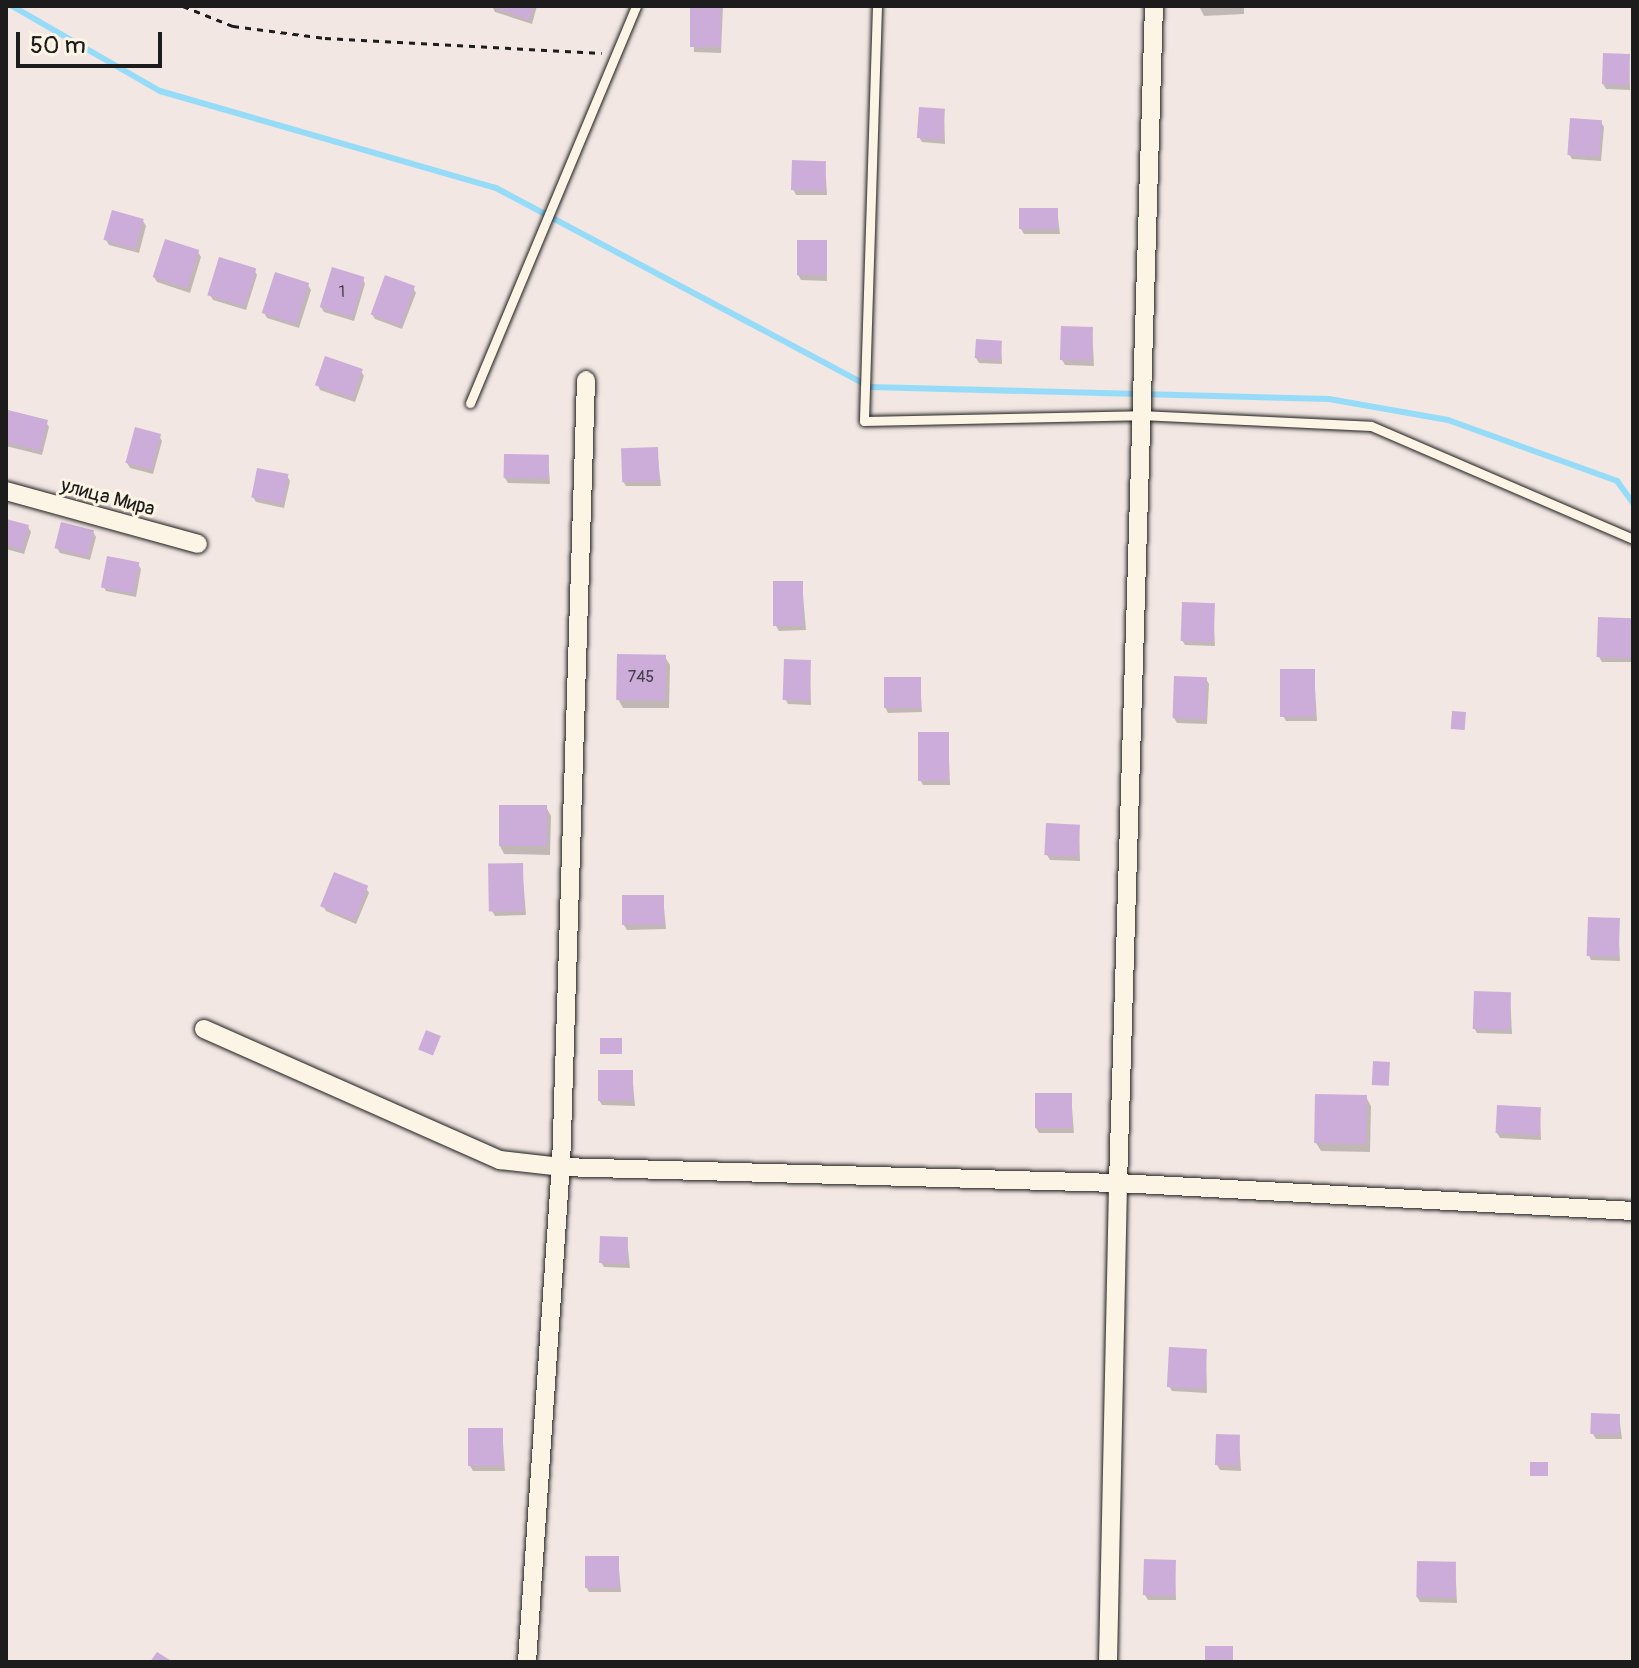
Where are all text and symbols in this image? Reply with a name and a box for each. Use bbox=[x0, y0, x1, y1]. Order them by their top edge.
scale bar bbox=[20, 16, 166, 66]
text: 50 m bbox=[30, 31, 86, 60]
house number: 1 bbox=[339, 282, 345, 302]
street label: улица Мира bbox=[58, 473, 158, 521]
house number: 745 bbox=[628, 667, 654, 687]

